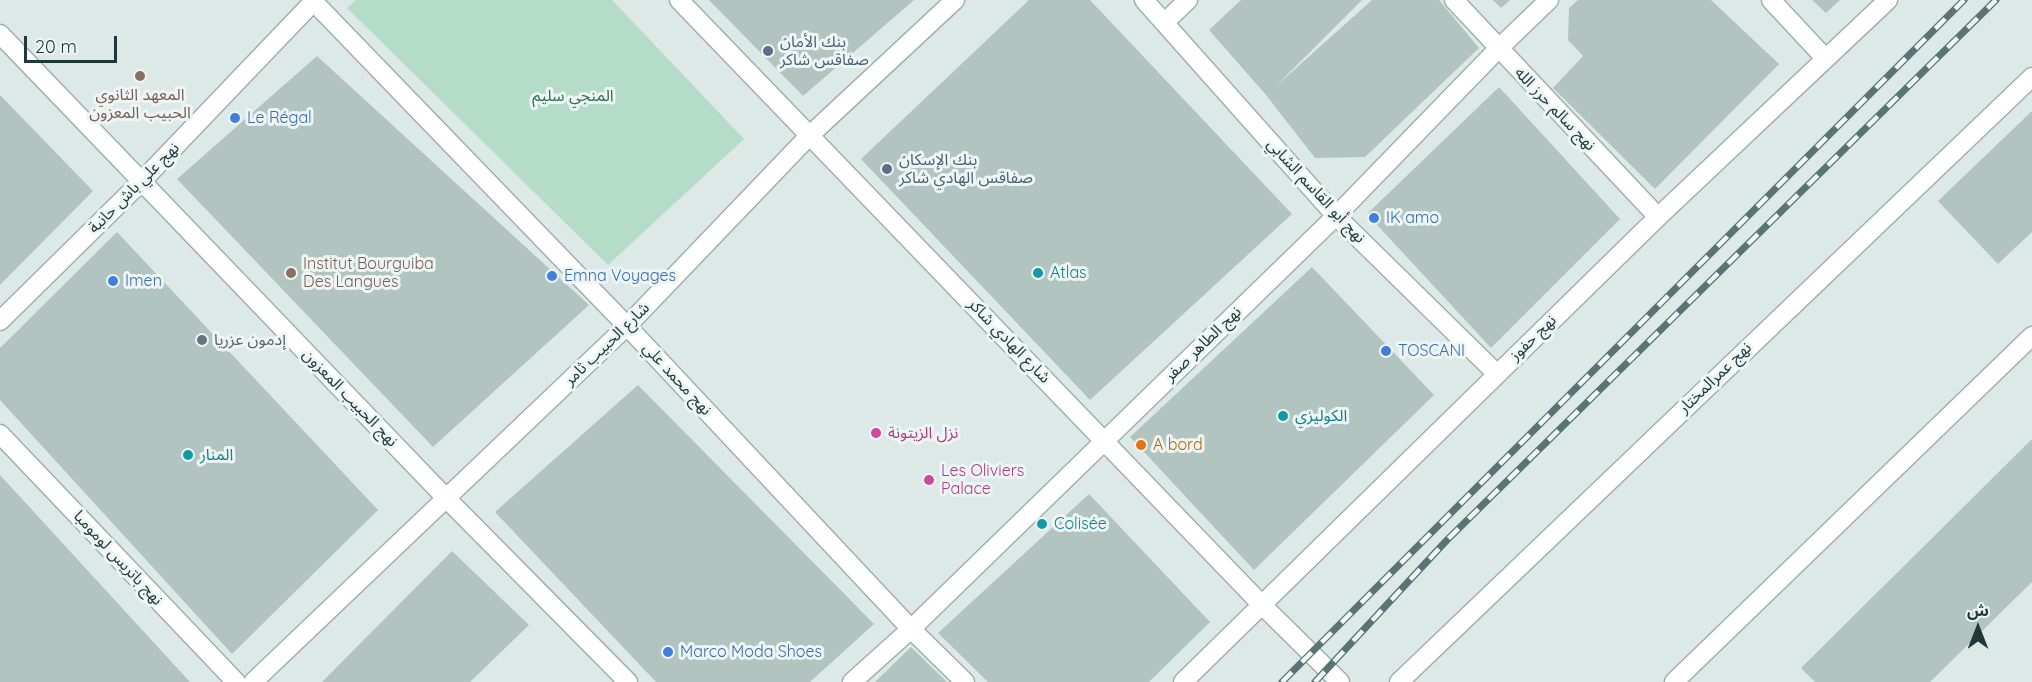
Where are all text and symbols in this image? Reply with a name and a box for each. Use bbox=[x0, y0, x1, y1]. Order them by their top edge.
scale bar bbox=[27, 24, 120, 62]
place label: بنك الأمان صفاقس شاكر bbox=[780, 32, 869, 70]
text: 20 m bbox=[35, 35, 77, 58]
marker: بنك الأمان صفاقس شاكر bbox=[761, 44, 775, 58]
street label: نهج سالم حرز الله bbox=[1510, 63, 1600, 155]
marker: المعهد الثانوي الحبيب المعزون bbox=[133, 69, 147, 83]
place label: المعهد الثانوي الحبيب المعزون bbox=[89, 85, 191, 123]
park label: المنجي سليم bbox=[532, 86, 614, 106]
place label: Le Régal bbox=[247, 108, 312, 128]
marker: Le Régal bbox=[228, 111, 242, 125]
street label: نهج أبو القاسم الشابي bbox=[1263, 135, 1369, 247]
street label: نهج علي باش حانبة bbox=[85, 139, 183, 237]
place label: بنك الإسكان صفاقس الهادي شاكر bbox=[899, 150, 1033, 188]
marker: بنك الإسكان صفاقس الهادي شاكر bbox=[880, 162, 894, 176]
place label: IK amo bbox=[1386, 208, 1439, 228]
marker: IK amo bbox=[1367, 211, 1381, 225]
place label: Institut Bourguiba Des Langues bbox=[303, 254, 434, 292]
place label: Atlas bbox=[1050, 263, 1087, 283]
marker: Institut Bourguiba Des Langues bbox=[284, 266, 298, 280]
place label: Emna Voyages bbox=[564, 266, 676, 286]
marker: Atlas bbox=[1031, 266, 1045, 280]
marker: Emna Voyages bbox=[545, 269, 559, 283]
place label: Imen bbox=[125, 271, 162, 291]
marker: Imen bbox=[106, 274, 120, 288]
street label: شارع الهادي شاكر bbox=[964, 295, 1054, 387]
street label: شارع الحبيب ثامر bbox=[560, 298, 654, 390]
street label: نهج الطاهر صفر bbox=[1160, 302, 1246, 386]
street label: نهج حفوز bbox=[1505, 311, 1561, 365]
place label: إدمون عزريا bbox=[214, 330, 286, 350]
marker: إدمون عزريا bbox=[195, 333, 209, 347]
street label: نهج عمرالمختار bbox=[1674, 338, 1756, 418]
street label: نهج محمد علي bbox=[638, 339, 716, 419]
place label: TOSCANI bbox=[1398, 341, 1465, 361]
marker: TOSCANI bbox=[1379, 344, 1393, 358]
street label: نهج الحبيب المعزون bbox=[298, 345, 402, 451]
place label: الكوليزي bbox=[1295, 406, 1347, 426]
marker: الكوليزي bbox=[1276, 409, 1290, 423]
place label: نزل الزيتونة bbox=[888, 423, 958, 443]
marker: نزل الزيتونة bbox=[869, 426, 883, 440]
place label: A bord bbox=[1153, 435, 1203, 455]
marker: A bord bbox=[1134, 438, 1148, 452]
place label: المنار bbox=[200, 445, 233, 465]
marker: المنار bbox=[181, 448, 195, 462]
place label: Les Oliviers Palace bbox=[941, 461, 1024, 499]
marker: Les Oliviers Palace bbox=[922, 473, 936, 487]
street label: نهج باتريس لومومبا bbox=[69, 507, 167, 609]
place label: Colisée bbox=[1054, 514, 1107, 534]
marker: Colisée bbox=[1035, 517, 1049, 531]
north arrow bbox=[1948, 598, 2008, 658]
text: ش bbox=[1967, 600, 1989, 620]
place label: Marco Moda Shoes bbox=[680, 642, 822, 662]
marker: Marco Moda Shoes bbox=[661, 645, 675, 659]

